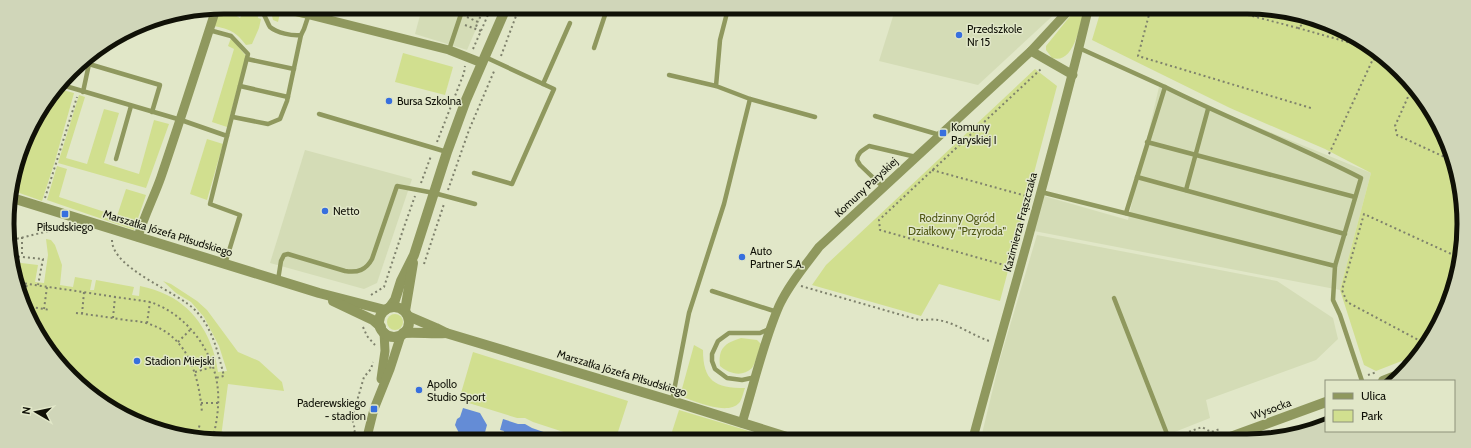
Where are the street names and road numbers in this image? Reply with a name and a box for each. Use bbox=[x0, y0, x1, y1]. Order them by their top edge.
street label: Komuny Paryskiej bbox=[831, 154, 901, 220]
street label: Kazimierza Frąszczaka bbox=[1000, 170, 1040, 273]
street label: Marszałka Józefa Piłsudskiego bbox=[101, 207, 235, 259]
street label: Marszałka Józefa Piłsudskiego bbox=[555, 347, 689, 399]
street label: Wysocka bbox=[1249, 395, 1294, 423]

